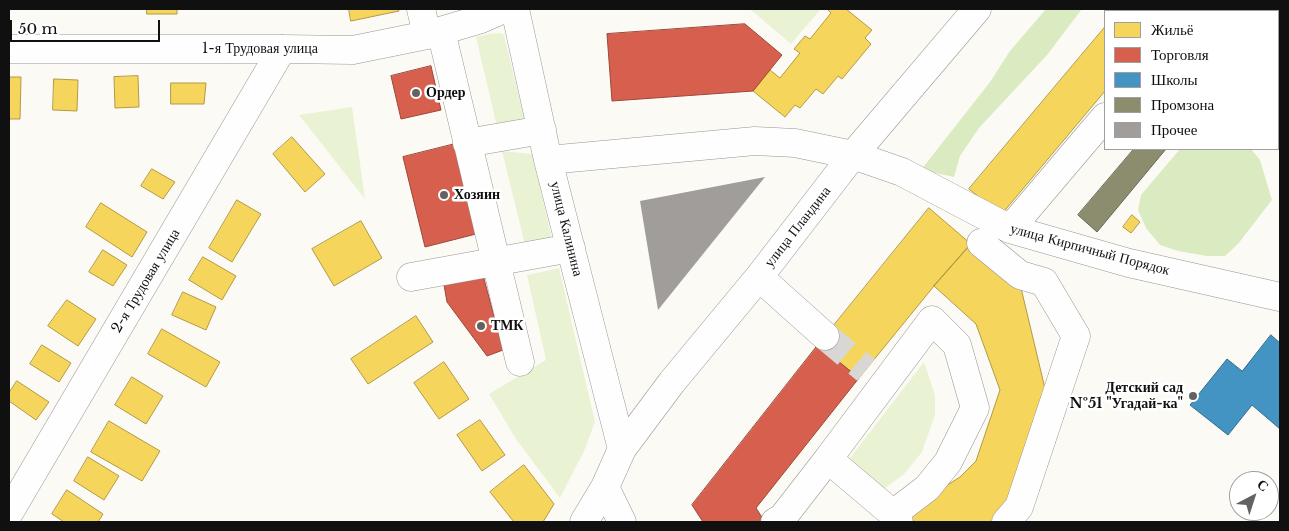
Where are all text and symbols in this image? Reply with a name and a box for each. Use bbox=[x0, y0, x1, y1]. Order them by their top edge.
scale bar bbox=[12, 10, 162, 42]
legend bbox=[1104, 10, 1279, 150]
text: 50 m bbox=[18, 19, 58, 38]
text: Жильё bbox=[1151, 20, 1193, 39]
street label: 1-я Трудовая улица bbox=[202, 41, 318, 57]
text: Торговля bbox=[1151, 45, 1209, 64]
text: Школы bbox=[1151, 70, 1198, 89]
place label: Ордер bbox=[426, 85, 466, 101]
marker: Ордер bbox=[410, 87, 422, 99]
text: Промзона bbox=[1151, 95, 1214, 114]
text: Прочее bbox=[1151, 120, 1197, 139]
street label: улица Калинина bbox=[546, 180, 586, 278]
street label: улица Пландина bbox=[761, 183, 835, 271]
place label: Хозяин bbox=[454, 187, 500, 203]
marker: Хозяин bbox=[438, 189, 450, 201]
street label: улица Кирпичный Порядок bbox=[1008, 221, 1172, 279]
street label: 2-я Трудовая улица bbox=[108, 226, 184, 336]
place label: ТМК bbox=[491, 318, 524, 334]
marker: ТМК bbox=[475, 320, 487, 332]
place label: Детский сад №51 "Угадай-ка" bbox=[1069, 380, 1183, 412]
marker: Детский сад №51 "Угадай-ка" bbox=[1187, 390, 1199, 402]
north arrow bbox=[1229, 471, 1279, 521]
text: С bbox=[1253, 475, 1273, 495]

